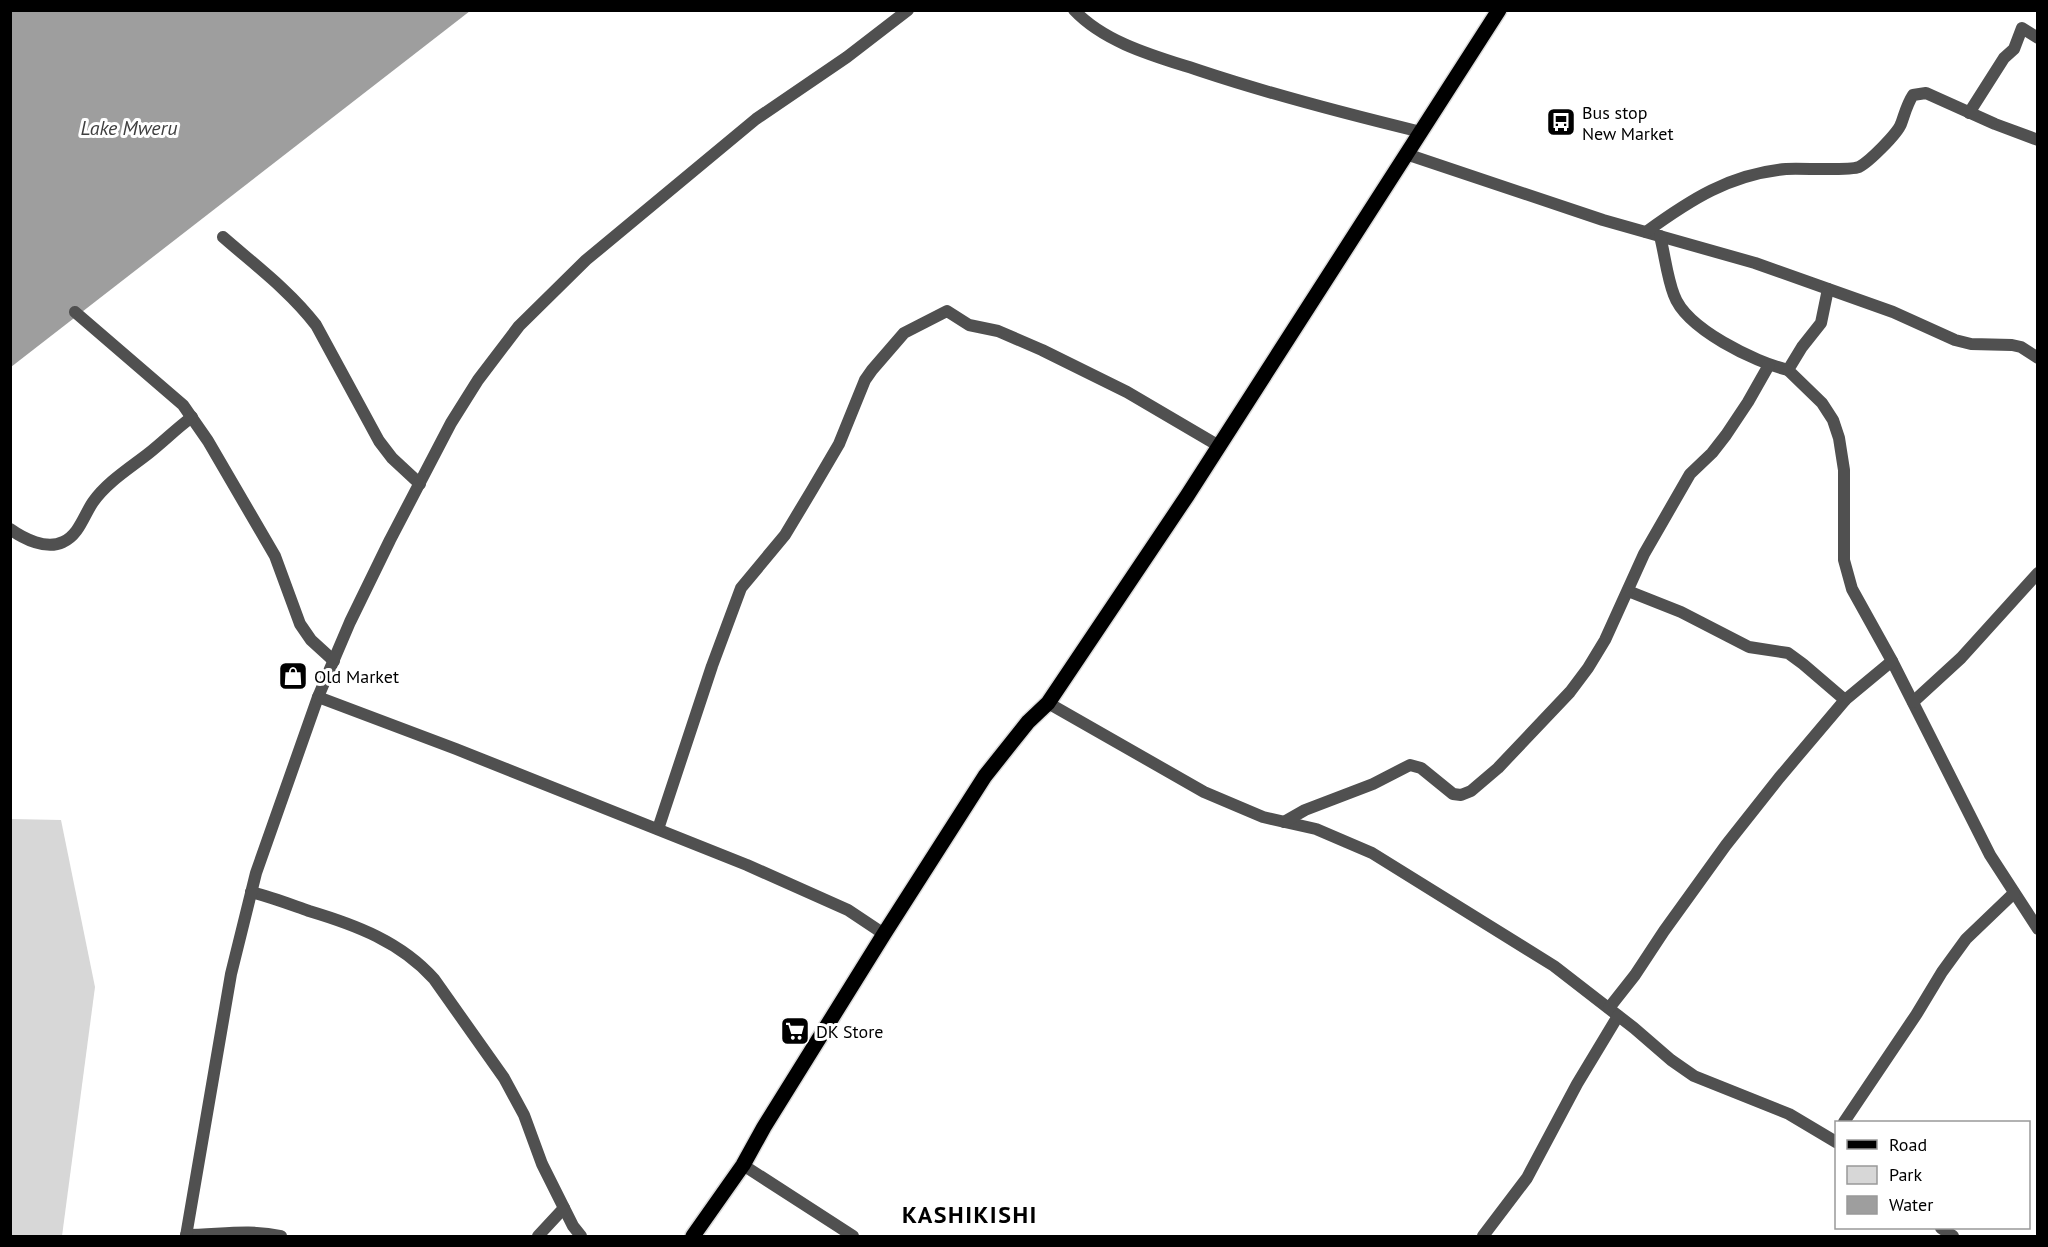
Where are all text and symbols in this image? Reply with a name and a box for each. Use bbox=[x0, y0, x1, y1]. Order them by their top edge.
place label: Bus stop New Market bbox=[1582, 101, 1674, 145]
bus stop icon: Bus stop New Market bbox=[1545, 106, 1577, 138]
water label: Lake Mweru bbox=[81, 115, 177, 141]
shop icon: Old Market bbox=[277, 660, 309, 692]
place label: Old Market bbox=[314, 665, 399, 688]
supermarket icon: DK Store bbox=[779, 1015, 811, 1047]
place label: DK Store bbox=[816, 1020, 883, 1043]
legend bbox=[1835, 1121, 2030, 1229]
text: Road bbox=[1889, 1133, 1927, 1156]
text: Park bbox=[1889, 1163, 1922, 1186]
text: Water bbox=[1889, 1193, 1933, 1216]
district label: KASHIKISHI bbox=[902, 1199, 1038, 1230]

